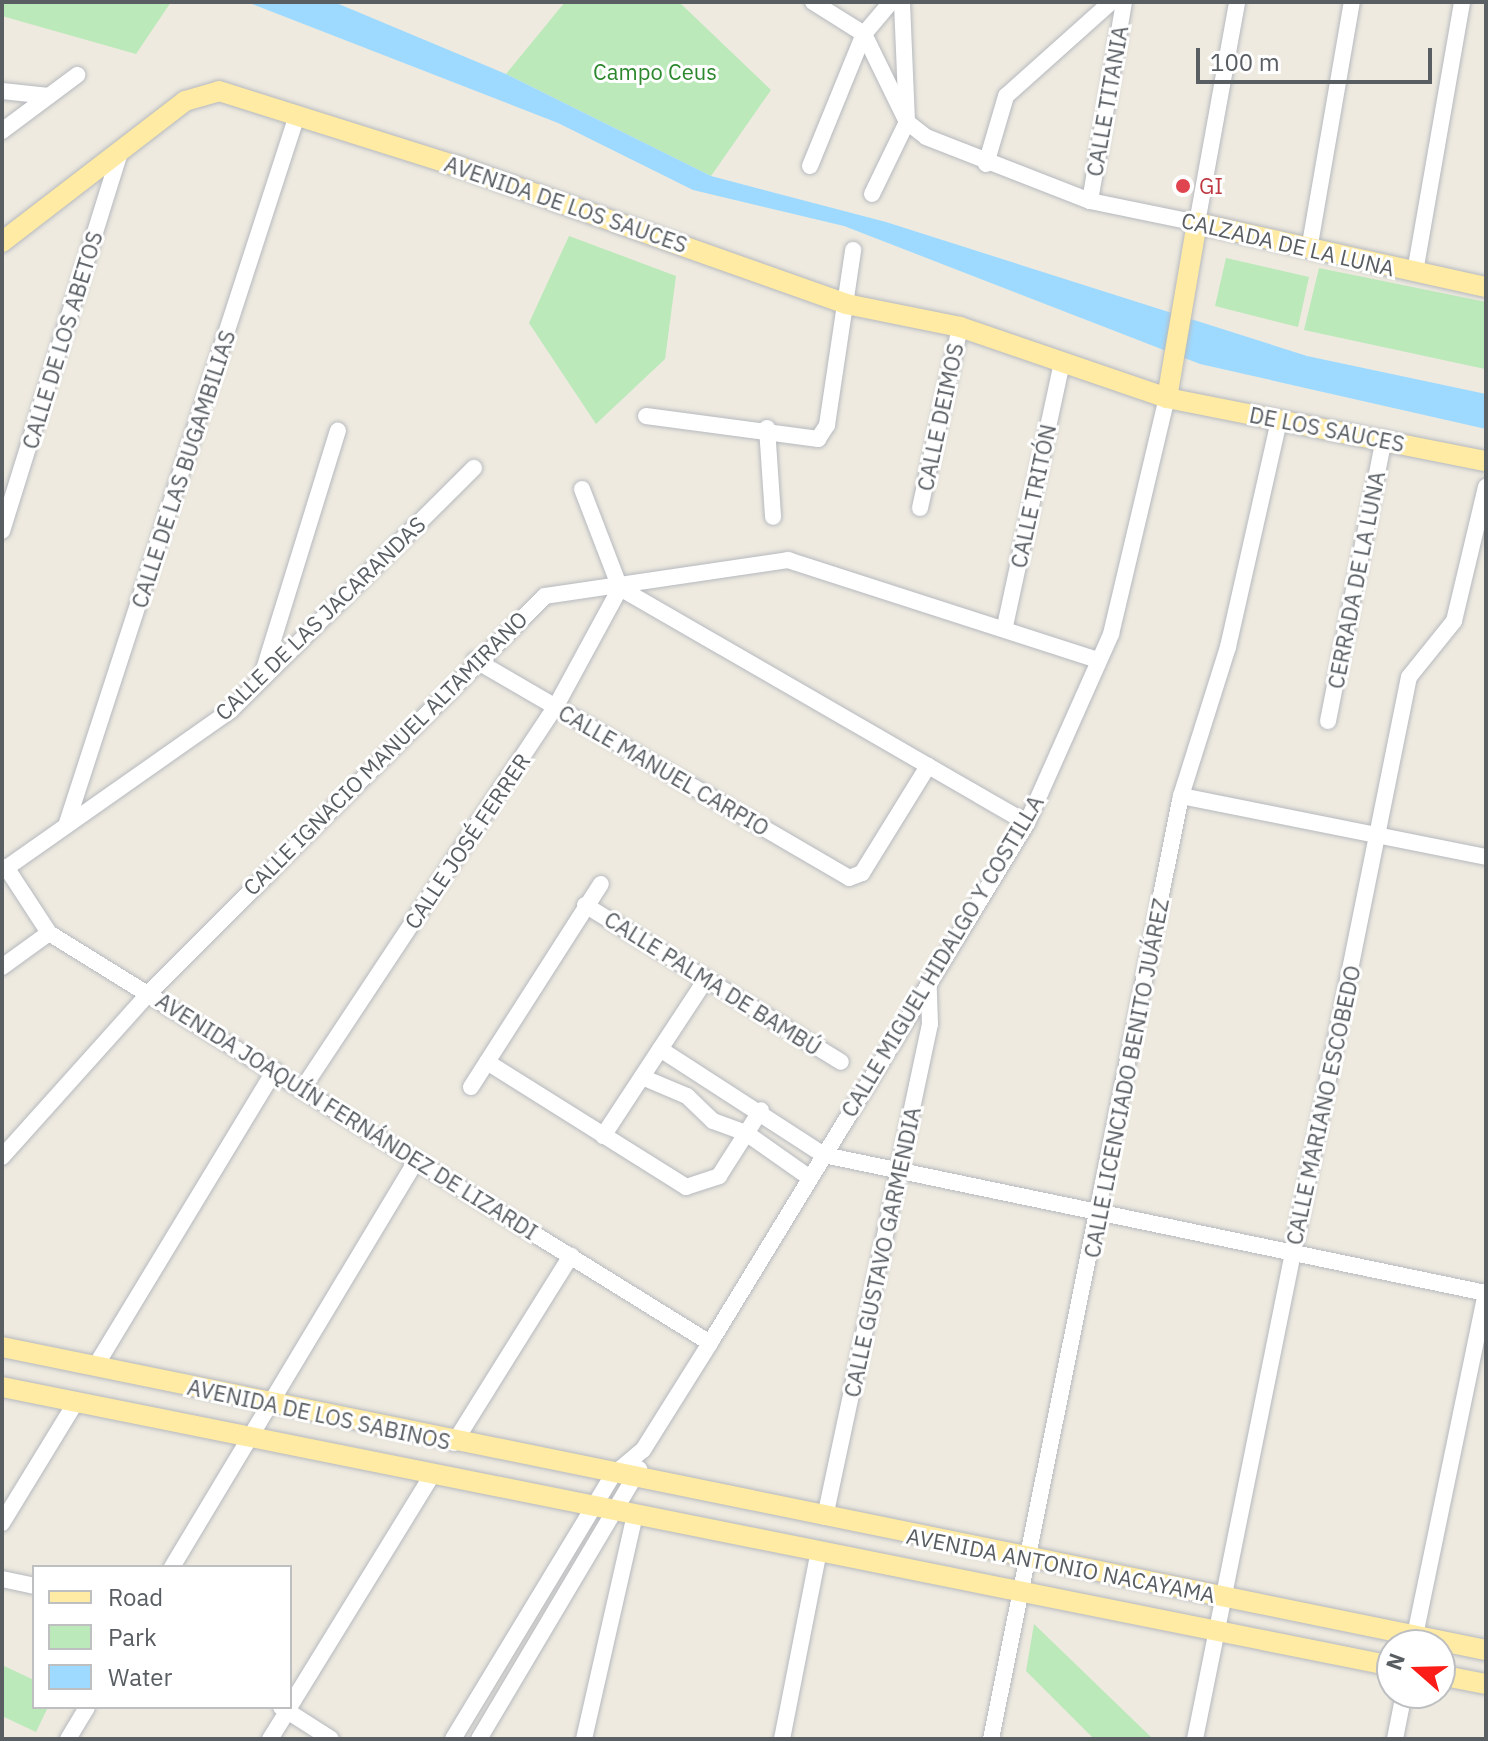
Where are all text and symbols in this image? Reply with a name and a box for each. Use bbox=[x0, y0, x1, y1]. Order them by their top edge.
street label: CALLE TITANIA bbox=[1081, 24, 1133, 178]
scale bar bbox=[1200, 32, 1436, 82]
text: 100 m bbox=[1210, 46, 1280, 78]
park label: Campo Ceus bbox=[593, 59, 717, 85]
street label: AVENIDA DE LOS SAUCES bbox=[441, 150, 691, 258]
place label: GI bbox=[1199, 173, 1223, 199]
marker: GI bbox=[1174, 177, 1192, 195]
street label: CALZADA DE LA LUNA bbox=[1179, 207, 1397, 281]
street label: CALLE DE LOS ABETOS bbox=[16, 228, 108, 452]
street label: CALLE DE LAS BUGAMBILIAS bbox=[126, 327, 240, 611]
street label: CALLE DEIMOS bbox=[911, 341, 969, 493]
street label: DE LOS SAUCES bbox=[1247, 401, 1407, 457]
street label: CALLE TRITÓN bbox=[1005, 422, 1061, 570]
street label: CERRADA DE LA LUNA bbox=[1322, 469, 1390, 691]
street label: CALLE DE LAS JACARANDAS bbox=[209, 511, 431, 725]
street label: CALLE IGNACIO MANUEL ALTAMIRANO bbox=[238, 606, 532, 900]
street label: CALLE MANUEL CARPIO bbox=[554, 699, 774, 841]
street label: CALLE JOSÉ FERRER bbox=[399, 748, 535, 934]
street label: CALLE MIGUEL HIDALGO Y COSTILLA bbox=[835, 790, 1049, 1122]
street label: CALLE LICENCIADO BENITO JUÁREZ bbox=[1078, 896, 1174, 1260]
street label: CALLE PALMA DE BAMBÚ bbox=[600, 905, 826, 1061]
street label: CALLE MARIANO ESCOBEDO bbox=[1280, 963, 1366, 1247]
street label: AVENIDA JOAQUÍN FERNÁNDEZ DE LIZARDI bbox=[151, 987, 543, 1245]
street label: CALLE GUSTAVO GARMENDIA bbox=[838, 1104, 926, 1400]
street label: AVENIDA DE LOS SABINOS bbox=[185, 1373, 453, 1455]
street label: AVENIDA ANTONIO NACAYAMA bbox=[904, 1522, 1218, 1608]
legend bbox=[32, 1565, 292, 1709]
text: Road bbox=[108, 1581, 163, 1613]
text: Park bbox=[108, 1621, 157, 1653]
north arrow bbox=[1376, 1629, 1456, 1709]
text: N bbox=[1379, 1649, 1411, 1674]
text: Water bbox=[108, 1661, 172, 1693]

